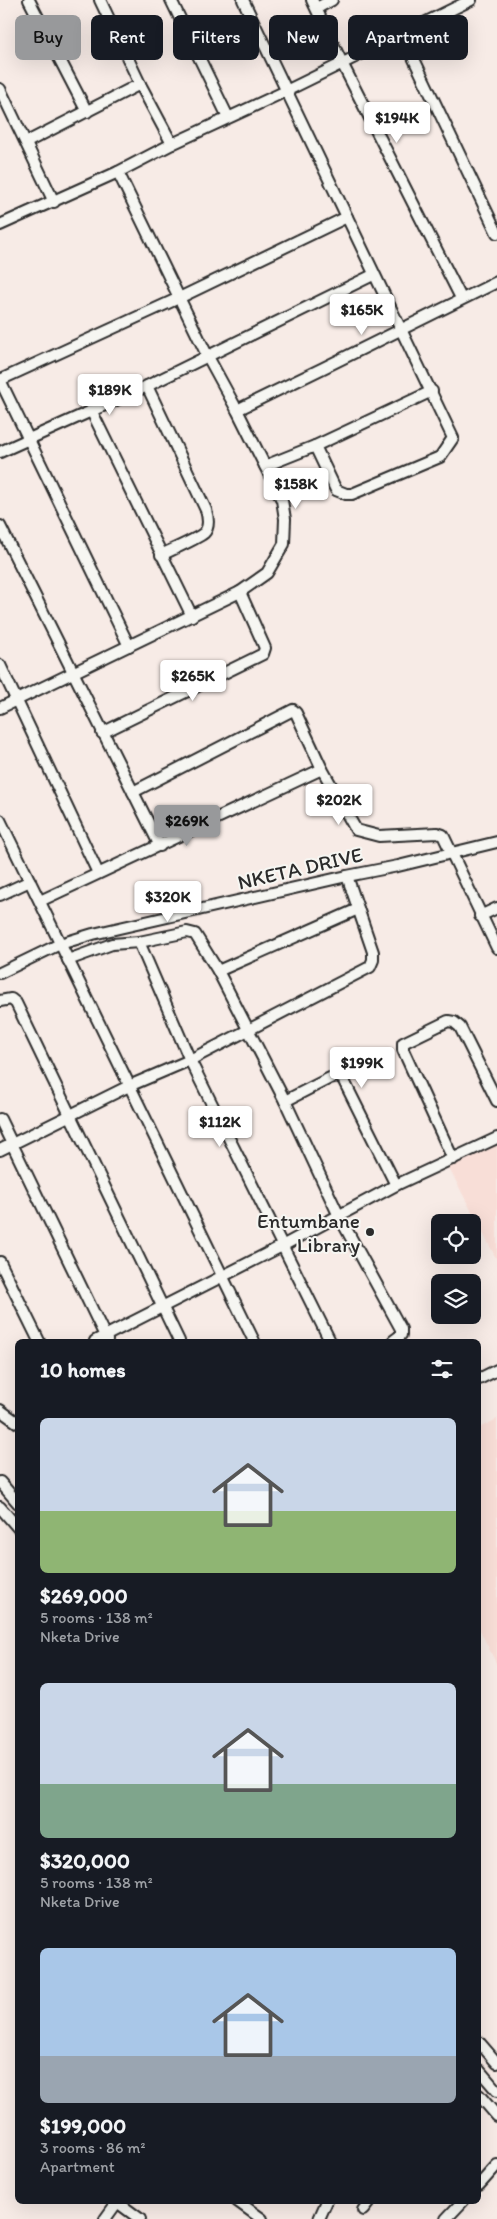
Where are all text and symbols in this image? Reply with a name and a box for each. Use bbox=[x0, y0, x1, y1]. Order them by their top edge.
chip: Buy bbox=[15, 15, 81, 60]
chip: Rent bbox=[91, 15, 163, 60]
chip: Filters bbox=[173, 15, 259, 60]
chip: New bbox=[269, 15, 338, 60]
chip: Apartment bbox=[348, 15, 468, 60]
pin: $194K bbox=[362, 102, 432, 144]
text: $194K bbox=[375, 108, 419, 127]
pin: $165K bbox=[327, 294, 397, 336]
text: $165K bbox=[341, 300, 383, 319]
pin: $189K bbox=[75, 374, 145, 416]
text: $189K bbox=[89, 380, 131, 399]
pin: $158K bbox=[261, 468, 331, 510]
text: $158K bbox=[275, 474, 317, 493]
pin: $265K bbox=[158, 660, 228, 702]
text: $265K bbox=[171, 666, 215, 685]
pin: $202K bbox=[304, 784, 374, 826]
text: $202K bbox=[316, 790, 362, 809]
pin: $269K bbox=[152, 804, 222, 847]
text: $269K bbox=[165, 811, 209, 830]
street label: NKETA DRIVE bbox=[235, 841, 365, 895]
pin: $320K bbox=[133, 880, 203, 923]
text: $320K bbox=[145, 887, 191, 906]
pin: $199K bbox=[327, 1046, 397, 1089]
text: $199K bbox=[341, 1053, 383, 1072]
pin: $112K bbox=[185, 1106, 255, 1148]
text: $112K bbox=[199, 1112, 241, 1131]
place label: Entumbane Library bbox=[257, 1208, 360, 1257]
map controls bbox=[431, 1214, 481, 1324]
button: locate bbox=[431, 1214, 481, 1264]
marker: Entumbane Library bbox=[364, 1226, 376, 1238]
button: layers bbox=[431, 1274, 481, 1324]
icon: filters bbox=[428, 1355, 456, 1383]
text: 10 homes bbox=[40, 1357, 126, 1382]
icon: home bbox=[203, 1450, 293, 1540]
text: $269,000 bbox=[40, 1583, 128, 1608]
text: 5 rooms · 138 m² bbox=[40, 1608, 153, 1627]
text: Nketa Drive bbox=[40, 1627, 120, 1646]
icon: home bbox=[203, 1715, 293, 1805]
text: $320,000 bbox=[40, 1848, 130, 1873]
text: 5 rooms · 138 m² bbox=[40, 1873, 153, 1892]
text: Nketa Drive bbox=[40, 1892, 120, 1911]
icon: home bbox=[203, 1980, 293, 2070]
text: $199,000 bbox=[40, 2113, 126, 2138]
text: 3 rooms · 86 m² bbox=[40, 2138, 145, 2157]
text: Apartment bbox=[40, 2157, 115, 2176]

